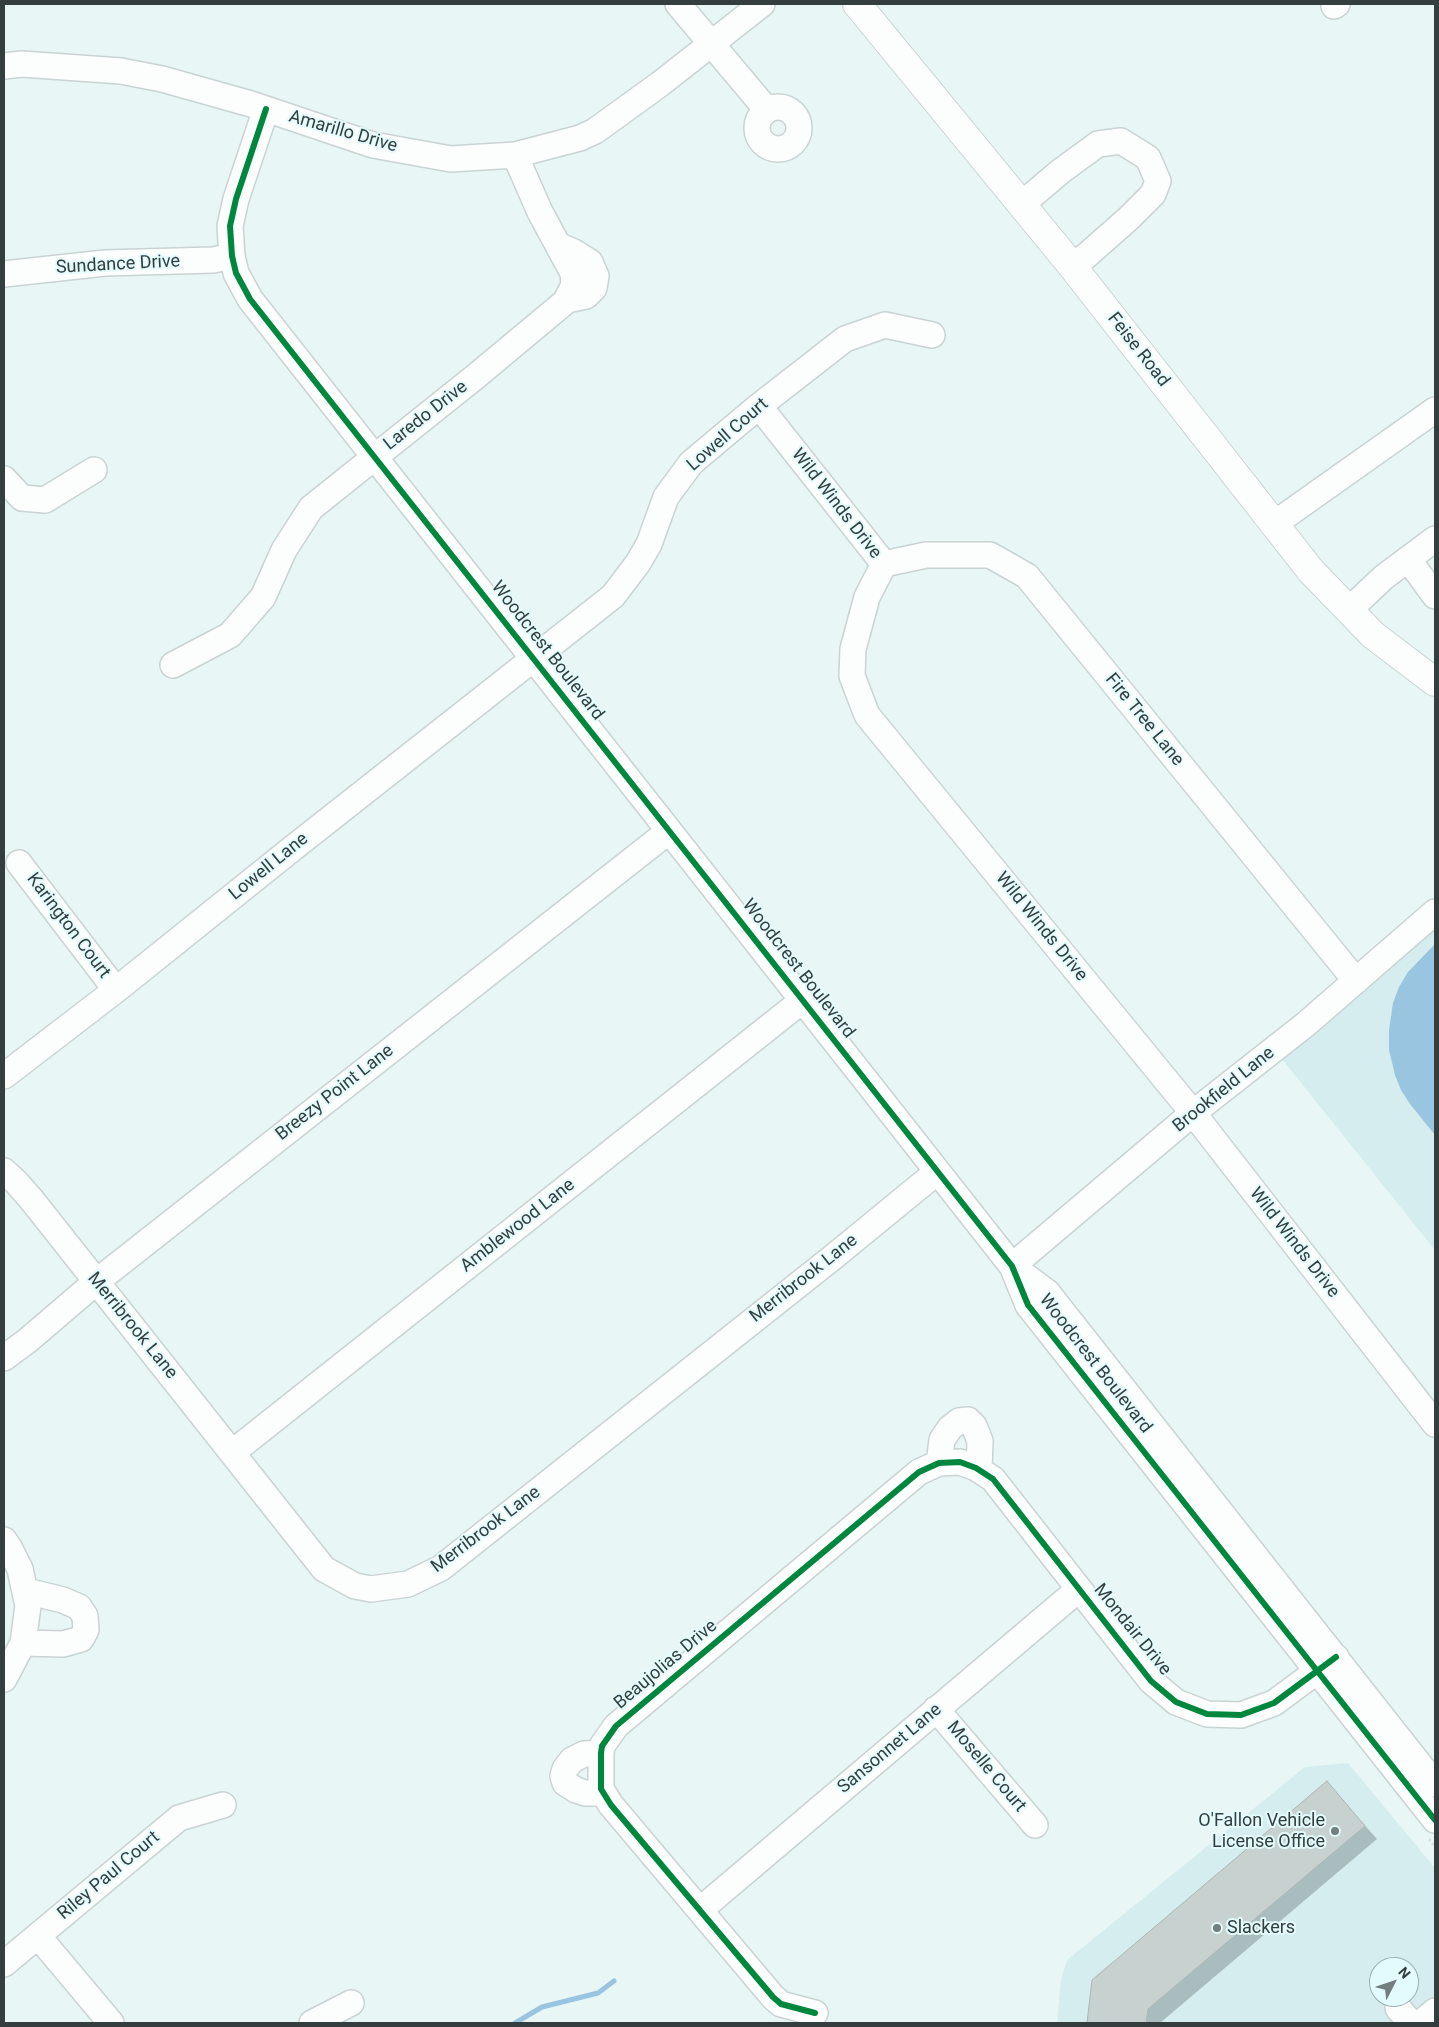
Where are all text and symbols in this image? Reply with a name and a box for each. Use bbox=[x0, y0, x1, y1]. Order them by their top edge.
street label: Amarillo Drive bbox=[286, 106, 400, 158]
street label: Sundance Drive bbox=[55, 251, 181, 279]
street label: Feise Road bbox=[1102, 309, 1174, 391]
street label: Laredo Drive bbox=[380, 377, 472, 455]
street label: Lowell Court bbox=[683, 394, 773, 476]
street label: Wild Winds Drive bbox=[786, 445, 886, 563]
street label: Woodcrest Boulevard bbox=[486, 577, 608, 725]
street label: Fire Tree Lane bbox=[1100, 669, 1188, 771]
street label: Lowell Lane bbox=[225, 829, 313, 905]
street label: Wild Winds Drive bbox=[990, 868, 1092, 986]
street label: Karington Court bbox=[21, 869, 115, 983]
street label: Woodcrest Boulevard bbox=[737, 895, 859, 1043]
street label: Breezy Point Lane bbox=[272, 1040, 398, 1146]
street label: Brookfield Lane bbox=[1169, 1043, 1279, 1137]
street label: Amblewood Lane bbox=[457, 1175, 579, 1277]
street label: Wild Winds Drive bbox=[1244, 1184, 1344, 1302]
street label: Merribrook Lane bbox=[746, 1230, 862, 1328]
street label: Merribrook Lane bbox=[82, 1268, 182, 1384]
street label: Woodcrest Boulevard bbox=[1034, 1290, 1156, 1438]
street label: Merribrook Lane bbox=[427, 1482, 545, 1578]
street label: Mondair Drive bbox=[1089, 1580, 1175, 1680]
street label: Beaujolias Drive bbox=[610, 1616, 722, 1714]
street label: Sansonnet Lane bbox=[834, 1699, 946, 1799]
street label: Moselle Court bbox=[942, 1717, 1030, 1817]
place label: O'Fallon Vehicle License Office bbox=[1198, 1810, 1325, 1852]
marker: O'Fallon Vehicle License Office bbox=[1329, 1825, 1341, 1837]
street label: Riley Paul Court bbox=[54, 1827, 164, 1925]
place label: Slackers bbox=[1227, 1917, 1295, 1939]
marker: Slackers bbox=[1211, 1922, 1223, 1934]
north arrow bbox=[1369, 1957, 1419, 2007]
text: N bbox=[1395, 1964, 1414, 1982]

